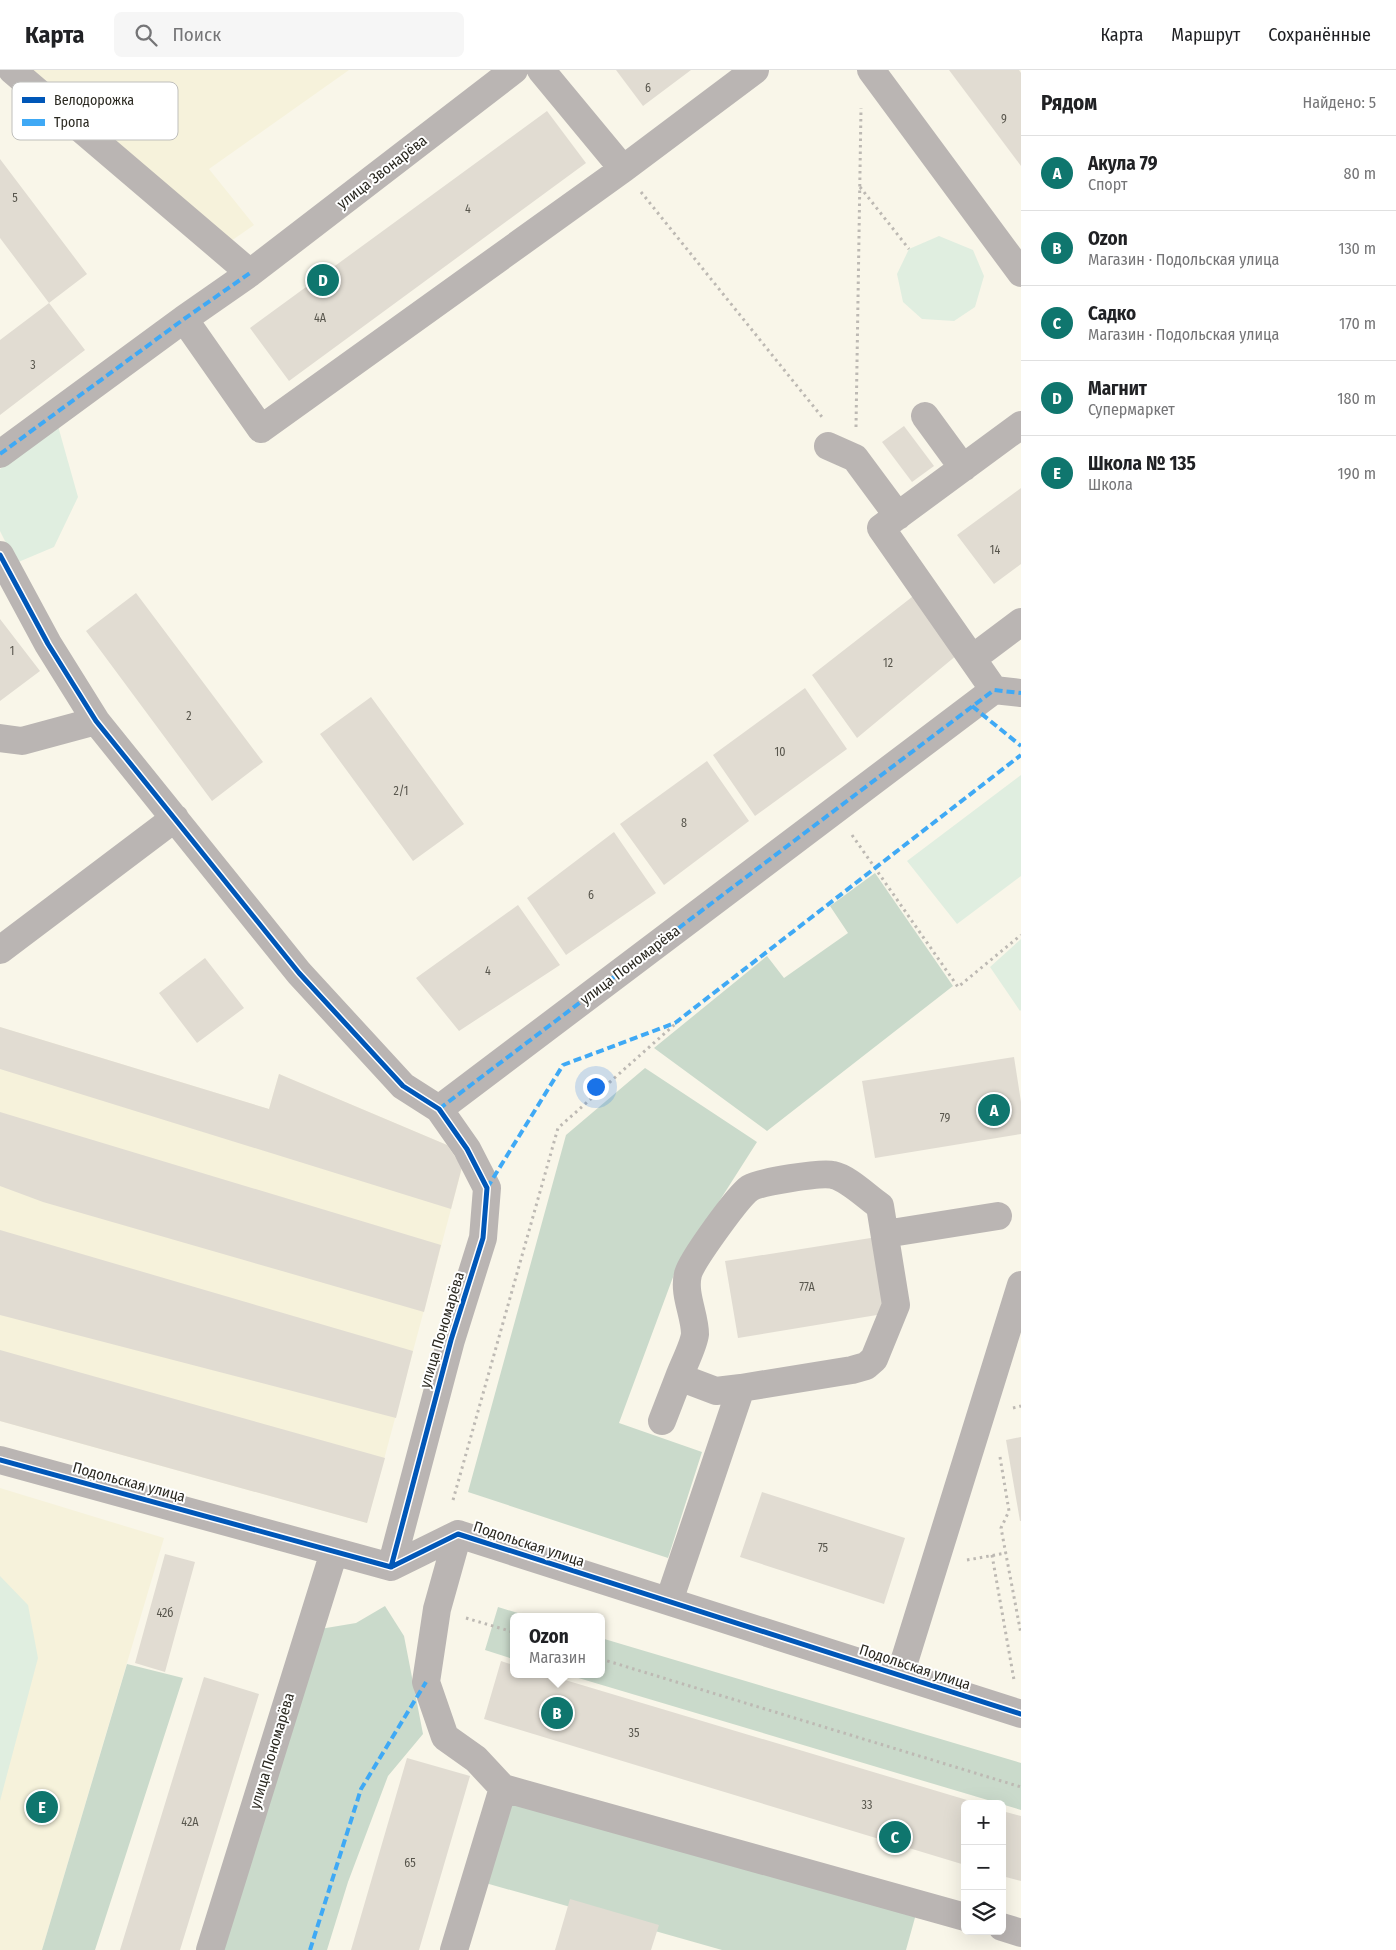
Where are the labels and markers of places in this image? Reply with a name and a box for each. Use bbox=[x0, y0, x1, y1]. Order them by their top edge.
pin: D bbox=[307, 261, 339, 299]
pin: A bbox=[978, 1091, 1010, 1129]
pin: B bbox=[541, 1694, 573, 1732]
pin: E bbox=[26, 1788, 58, 1826]
pin: C bbox=[879, 1818, 911, 1856]

